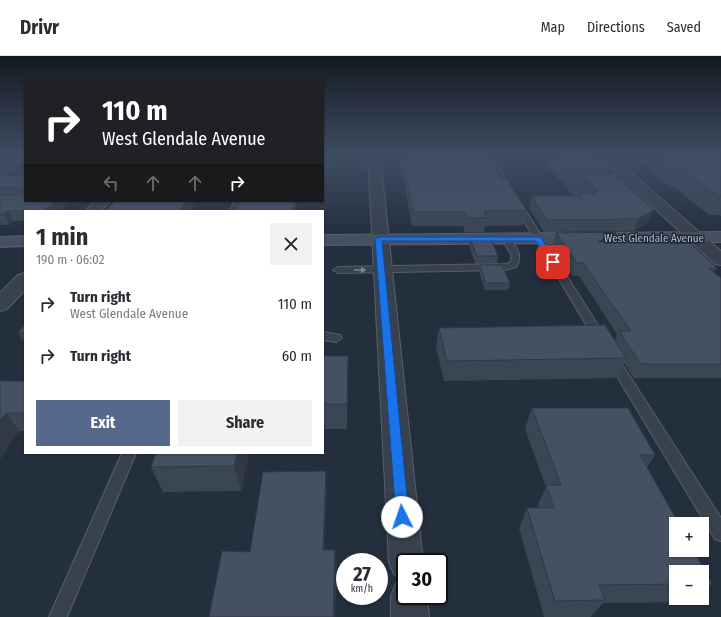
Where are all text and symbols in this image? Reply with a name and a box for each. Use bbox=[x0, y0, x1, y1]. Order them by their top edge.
text: Drivr bbox=[20, 16, 59, 39]
text: Map bbox=[541, 19, 565, 36]
text: Directions bbox=[587, 19, 645, 36]
text: Saved bbox=[667, 19, 701, 36]
text: 110 m bbox=[102, 94, 168, 127]
icon: right bbox=[36, 96, 88, 148]
text: West Glendale Avenue bbox=[102, 128, 266, 150]
icon: left bbox=[100, 172, 122, 194]
icon: ahead bbox=[142, 172, 164, 194]
icon: ahead bbox=[184, 172, 206, 194]
icon: right bbox=[226, 172, 248, 194]
text: 1 min bbox=[36, 223, 88, 251]
button: close bbox=[270, 223, 312, 265]
street label: West Glendale Avenue bbox=[604, 232, 704, 245]
pin bbox=[536, 245, 570, 279]
icon: arrive bbox=[542, 251, 564, 273]
text: 190 m · 06:02 bbox=[36, 252, 104, 267]
one-way arrow bbox=[354, 267, 367, 273]
text: Turn right bbox=[70, 288, 131, 306]
icon: right bbox=[36, 293, 58, 315]
text: 110 m bbox=[278, 295, 312, 313]
text: West Glendale Avenue bbox=[70, 306, 188, 321]
icon: right bbox=[36, 345, 58, 367]
text: Turn right bbox=[70, 347, 131, 365]
text: 60 m bbox=[282, 347, 312, 365]
button: Exit bbox=[36, 400, 170, 446]
button: Share bbox=[178, 400, 312, 446]
position arrow bbox=[381, 496, 423, 538]
map controls bbox=[669, 517, 709, 605]
button: + bbox=[669, 517, 709, 557]
speed limit sign: 30 bbox=[396, 553, 448, 605]
text: 27 bbox=[353, 562, 371, 586]
button: − bbox=[669, 565, 709, 605]
text: km/h bbox=[351, 583, 373, 595]

